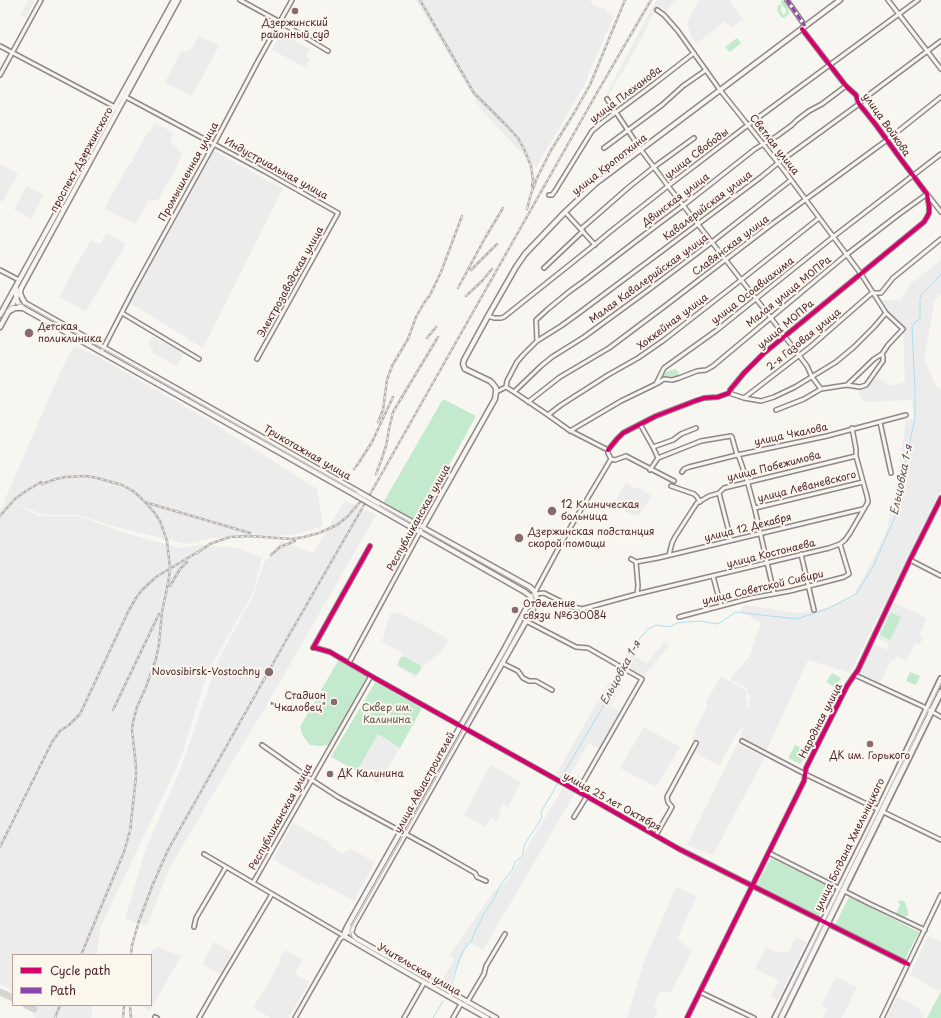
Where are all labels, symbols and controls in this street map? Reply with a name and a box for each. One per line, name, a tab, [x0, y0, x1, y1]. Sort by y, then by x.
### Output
marker: Дзержинский районный суд	[290, 6, 300, 16]
place label: Дзержинский районный суд	[261, 17, 329, 40]
street label: улица Плеханова	[588, 64, 664, 126]
street label: улица Войкова	[860, 91, 912, 159]
street label: проспект Дзержинского	[48, 105, 116, 215]
street label: Светлая улица	[747, 112, 801, 178]
street label: Промышленная улица	[157, 120, 221, 224]
street label: улица Свободы	[663, 126, 731, 182]
street label: улица Кропоткина	[570, 132, 650, 198]
street label: Индустриальная улица	[222, 136, 330, 202]
street label: Кавалерийская улица	[661, 169, 755, 243]
street label: Двинская улица	[640, 171, 712, 229]
street label: Славянская улица	[690, 213, 772, 279]
street label: Электрозаводская улица	[256, 225, 326, 339]
street label: Малая Кавалерийская улица	[587, 232, 711, 326]
street label: Малая улица МОПРа	[744, 254, 834, 330]
street label: улица Осоавиахима	[709, 255, 797, 327]
street label: Хоккейная улица	[635, 292, 711, 352]
street label: улица МОПРа	[755, 298, 817, 352]
street label: 2-я Газовая улица	[764, 306, 844, 374]
place label: Детская поликлиника	[38, 321, 102, 344]
marker: Детская поликлиника	[23, 327, 35, 339]
street label: улица Чкалова	[753, 421, 829, 449]
street label: Трикотажная улица	[261, 423, 353, 483]
water label: Ельцовка 1-я	[888, 444, 916, 516]
street label: улица Побежимова	[726, 450, 822, 484]
street label: Республиканская улица	[385, 463, 453, 573]
street label: улица Леваневского	[756, 469, 858, 505]
place label: 12 Клиническая больница	[561, 499, 639, 522]
marker: 12 Клиническая больница	[546, 505, 558, 517]
street label: улица 12 Декабря	[703, 511, 793, 545]
place label: Дзержинская подстанция скорой помощи	[528, 526, 654, 550]
marker: Дзержинская подстанция скорой помощи	[513, 532, 525, 544]
street label: улица Костонаева	[725, 537, 817, 571]
street label: улица Советской Сибири	[701, 568, 825, 608]
place label: Отделение связи №630084	[523, 598, 607, 622]
marker: Отделение связи №630084	[510, 605, 520, 615]
water label: Ельцовка 1-я	[598, 639, 644, 707]
place label: Novosibirsk-Vostochny	[152, 666, 260, 678]
marker: Novosibirsk-Vostochny	[263, 666, 275, 678]
street label: Народная улица	[797, 682, 845, 760]
place label: Стадион "Чкаловец"	[270, 690, 326, 714]
marker: Стадион "Чкаловец"	[329, 697, 339, 707]
park label: Сквер им. Калинина	[362, 702, 412, 726]
street label: улица Авиастроителей	[392, 730, 458, 836]
marker: ДК им. Горького	[865, 739, 875, 749]
place label: ДК им. Горького	[830, 750, 910, 762]
street label: Республиканская улица	[247, 762, 315, 872]
place label: ДК Калинина	[338, 768, 404, 780]
marker: ДК Калинина	[325, 769, 335, 779]
street label: улица 25 лет Октября	[561, 770, 663, 834]
street label: улица Богдана Хмельницкого	[812, 776, 888, 914]
street label: Учительская улица	[375, 941, 463, 999]
legend	[12, 954, 152, 1006]
text: Cycle path	[50, 961, 111, 979]
text: Path	[50, 981, 76, 999]

